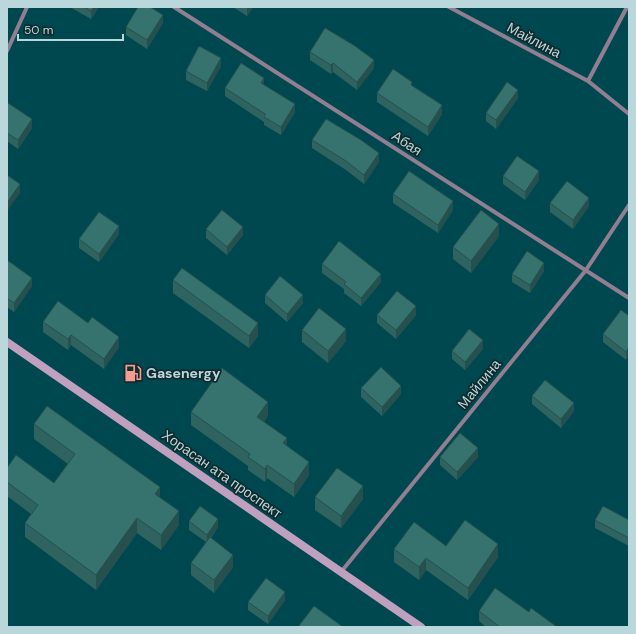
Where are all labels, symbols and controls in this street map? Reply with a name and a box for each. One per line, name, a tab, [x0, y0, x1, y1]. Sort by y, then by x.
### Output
scale bar	[18, 16, 123, 42]
street label: Майлина	[504, 18, 564, 62]
text: 50 m	[24, 22, 53, 38]
street label: Абая	[389, 127, 425, 159]
street label: Майлина	[453, 355, 505, 413]
fuel station icon: Gasenergy	[123, 363, 143, 383]
place label: Gasenergy	[146, 364, 221, 382]
street label: Хорасан ата проспект	[159, 426, 286, 522]

